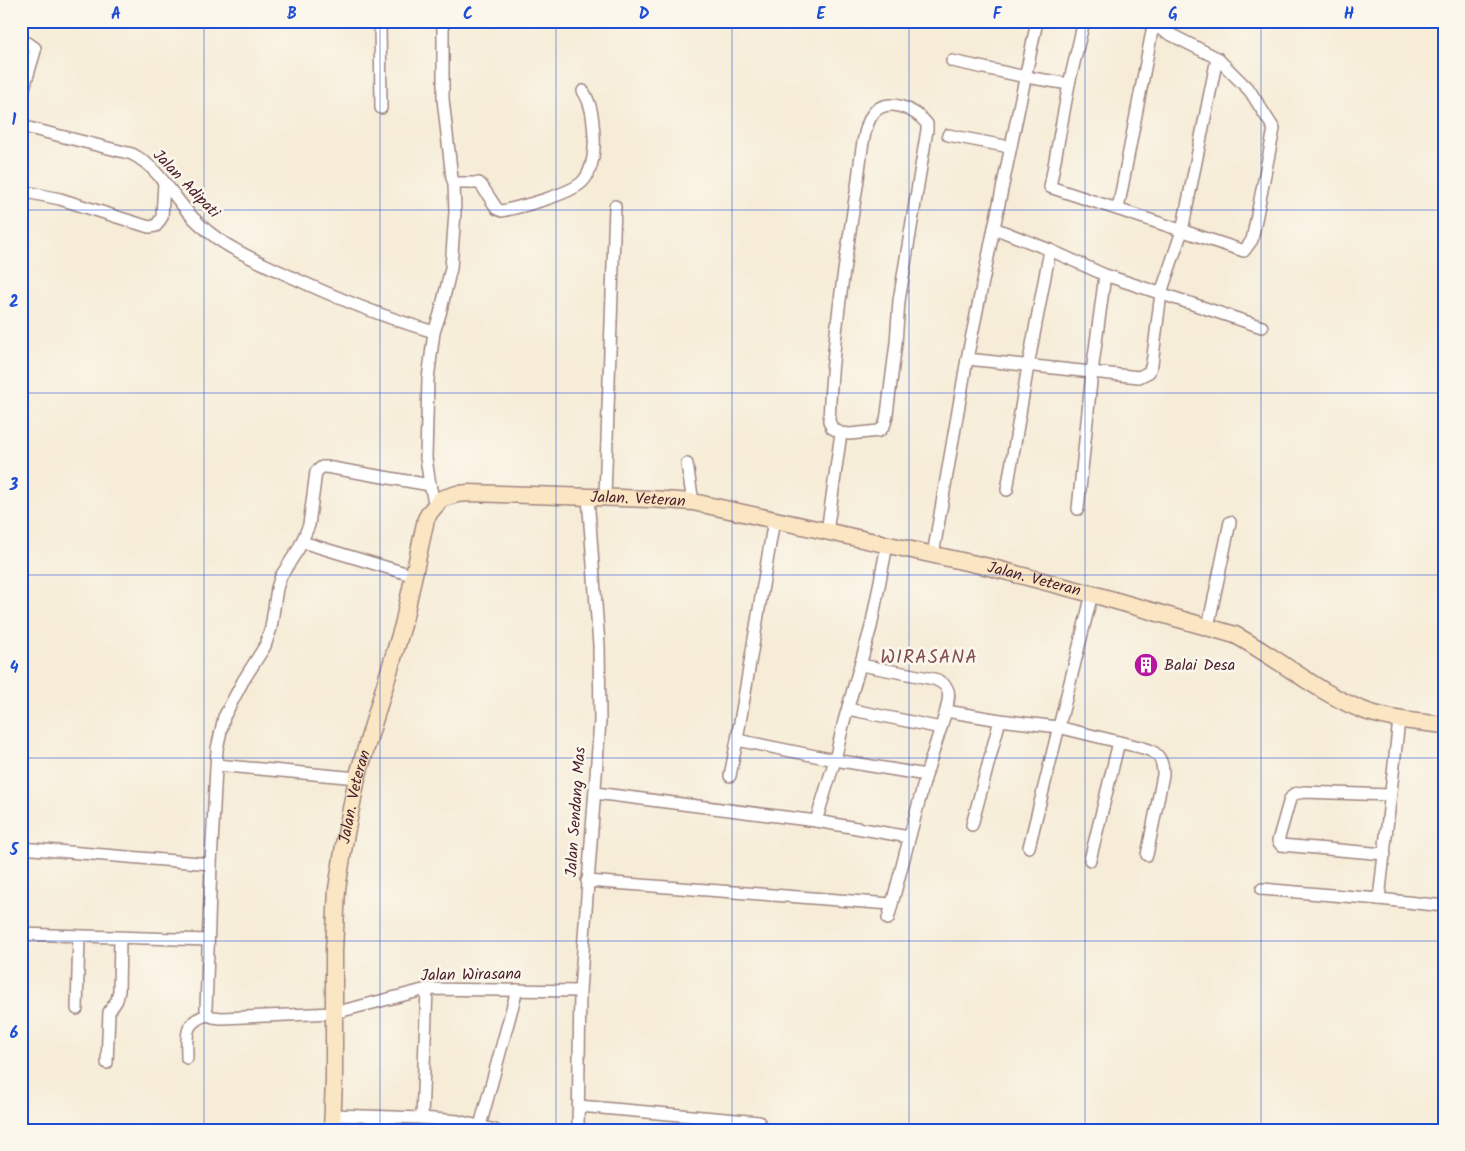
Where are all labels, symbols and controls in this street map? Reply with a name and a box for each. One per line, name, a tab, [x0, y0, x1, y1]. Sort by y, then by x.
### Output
text: A	[111, 2, 121, 27]
text: B	[287, 2, 297, 27]
text: C	[463, 2, 473, 27]
text: D	[639, 2, 650, 27]
text: E	[817, 2, 827, 27]
text: F	[993, 2, 1003, 27]
text: G	[1168, 2, 1178, 27]
text: H	[1344, 2, 1354, 27]
text: 1	[12, 108, 17, 133]
street label: Jalan Adipati	[146, 144, 226, 225]
text: 2	[9, 290, 19, 315]
text: 3	[9, 473, 19, 498]
street label: Jalan. Veteran	[590, 485, 686, 514]
street label: Jalan. Veteran	[985, 555, 1084, 603]
district label: WIRASANA	[880, 643, 978, 673]
building icon: Balai Desa	[1133, 652, 1159, 678]
place label: Balai Desa	[1164, 653, 1235, 678]
text: 4	[10, 656, 19, 681]
street label: Jalan Sendang Mas	[559, 746, 593, 878]
street label: Jalan. Veteran	[332, 747, 377, 846]
text: 5	[9, 838, 20, 863]
street label: Jalan Wirasana	[420, 962, 522, 988]
text: 6	[10, 1021, 19, 1046]

